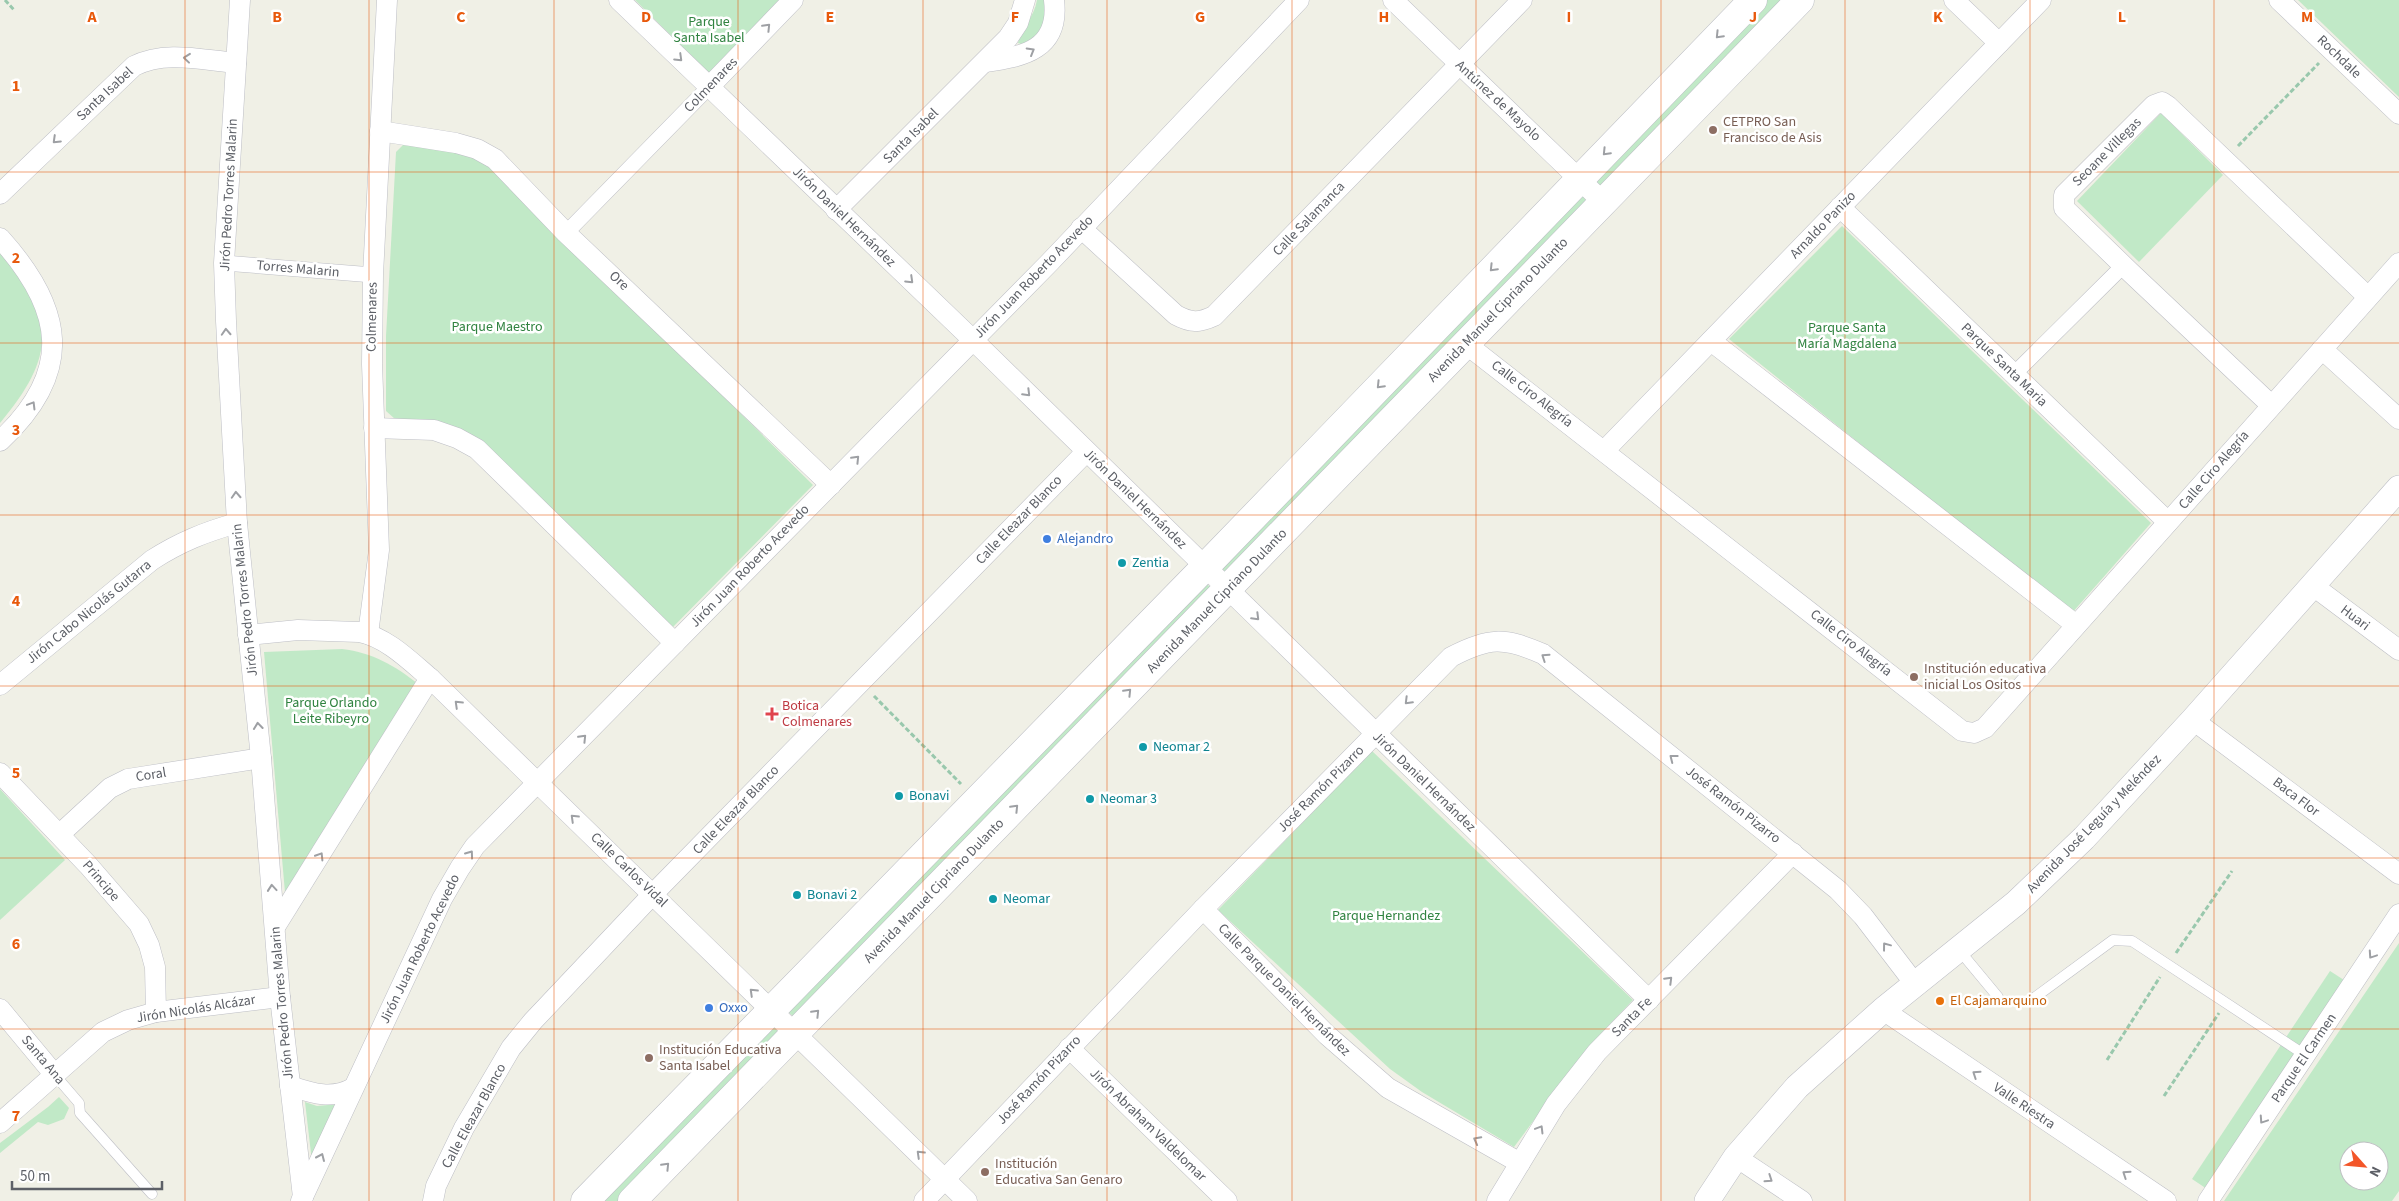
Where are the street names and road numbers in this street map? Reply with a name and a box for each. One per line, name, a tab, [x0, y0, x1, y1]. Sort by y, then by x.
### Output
street label: Rochdale	[2312, 31, 2366, 83]
street label: Colmenares	[680, 53, 743, 117]
street label: Antúnez de Mayolo	[1451, 56, 1545, 146]
street label: Santa Isabel	[72, 62, 138, 126]
street label: Santa Isabel	[879, 103, 944, 168]
street label: Seoane Villegas	[2068, 113, 2146, 191]
street label: Jirón Pedro Torres Malarin	[215, 118, 243, 272]
street label: Jirón Daniel Hernández	[788, 162, 900, 272]
street label: Calle Salamanca	[1268, 177, 1350, 261]
street label: Arnaldo Panizo	[1785, 186, 1861, 264]
street label: Jirón Juan Roberto Acevedo	[970, 211, 1098, 343]
street label: Avenida Manuel Cipriano Dulanto	[1423, 233, 1573, 387]
street label: Torres Malarin	[256, 255, 340, 283]
street label: Ore	[605, 267, 634, 295]
street label: Colmenares	[361, 282, 383, 352]
street label: Parque Santa Maria	[1956, 318, 2052, 412]
street label: Calle Ciro Alegría	[1487, 356, 1577, 432]
street label: Calle Ciro Alegría	[2174, 426, 2254, 514]
street label: Jirón Daniel Hernández	[1079, 444, 1191, 554]
street label: Calle Eleazar Blanco	[971, 471, 1067, 569]
street label: Jirón Juan Roberto Acevedo	[686, 500, 814, 632]
street label: Jirón Pedro Torres Malarin	[227, 523, 263, 677]
street label: Avenida Manuel Cipriano Dulanto	[1142, 524, 1292, 678]
street label: Jirón Cabo Nicolás Gutarra	[22, 555, 156, 669]
street label: Huari	[2336, 600, 2374, 636]
street label: Calle Ciro Alegría	[1806, 605, 1896, 681]
street label: Jirón Daniel Hernández	[1368, 727, 1480, 837]
street label: José Ramón Pizarro	[1273, 741, 1369, 837]
street label: Avenida José Leguía y Meléndez	[2022, 750, 2166, 898]
street label: Calle Eleazar Blanco	[688, 761, 784, 859]
street label: José Ramón Pizarro	[1681, 761, 1785, 849]
street label: Coral	[134, 763, 168, 787]
street label: Baca Flor	[2268, 773, 2324, 821]
street label: Avenida Manuel Cipriano Dulanto	[859, 814, 1009, 968]
street label: Calle Carlos Vidal	[586, 828, 672, 912]
street label: Principe	[78, 856, 124, 906]
street label: Jirón Juan Roberto Acevedo	[375, 871, 465, 1027]
street label: Calle Parque Daniel Hernández	[1213, 919, 1355, 1061]
street label: Jirón Pedro Torres Malarin	[265, 926, 299, 1080]
street label: Jirón Nicolás Alcázar	[135, 990, 257, 1028]
street label: Santa Fe	[1607, 992, 1657, 1042]
street label: Parque El Carmen	[2267, 1009, 2341, 1107]
street label: Santa Ana	[16, 1031, 70, 1089]
street label: José Ramón Pizarro	[992, 1031, 1086, 1129]
street label: Calle Eleazar Blanco	[437, 1060, 511, 1172]
street label: Jirón Abraham Valdelomar	[1085, 1064, 1211, 1186]
street label: Valle Riestra	[1989, 1078, 2059, 1134]

